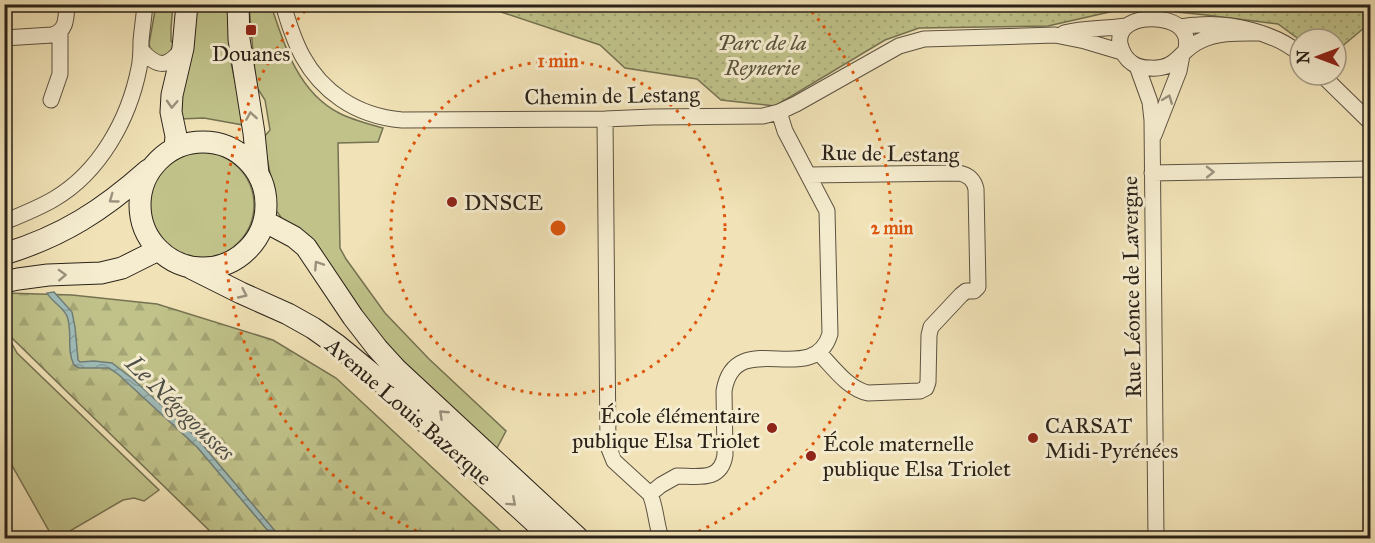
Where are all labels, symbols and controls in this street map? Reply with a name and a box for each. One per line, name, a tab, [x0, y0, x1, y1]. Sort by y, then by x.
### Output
marker: Douanes	[244, 23, 258, 37]
north arrow	[1288, 27, 1348, 87]
park label: Parc de la Reynerie	[717, 29, 807, 81]
place label: Douanes	[212, 40, 290, 67]
text: 1 min	[538, 50, 579, 72]
text: N	[1294, 50, 1313, 64]
street label: Chemin de Lestang	[524, 80, 701, 111]
one-way arrow	[1160, 94, 1173, 105]
one-way arrow	[165, 99, 178, 108]
one-way arrow	[245, 111, 258, 121]
street label: Rue de Lestang	[821, 139, 960, 168]
one-way arrow	[1206, 165, 1215, 178]
street label: Rue Léonce de Lavergne	[1116, 176, 1147, 398]
place label: DNSCE	[464, 189, 543, 216]
one-way arrow	[109, 192, 120, 203]
marker: DNSCE	[445, 195, 459, 209]
text: 2 min	[871, 217, 914, 239]
centre of rings	[548, 218, 568, 238]
one-way arrow	[313, 261, 325, 271]
one-way arrow	[58, 268, 67, 281]
one-way arrow	[237, 287, 248, 299]
street label: Avenue Louis Bazerque	[319, 331, 497, 491]
water label: Le Négogousses	[119, 348, 241, 468]
place label: École élémentaire publique Elsa Triolet	[571, 402, 760, 454]
one-way arrow	[439, 410, 450, 421]
place label: CARSAT Midi-Pyrénées	[1045, 412, 1178, 464]
marker: École élémentaire publique Elsa Triolet	[765, 421, 779, 435]
place label: École maternelle publique Elsa Triolet	[822, 430, 1011, 482]
marker: CARSAT Midi-Pyrénées	[1026, 431, 1040, 445]
marker: École maternelle publique Elsa Triolet	[804, 449, 818, 463]
one-way arrow	[505, 494, 516, 505]

